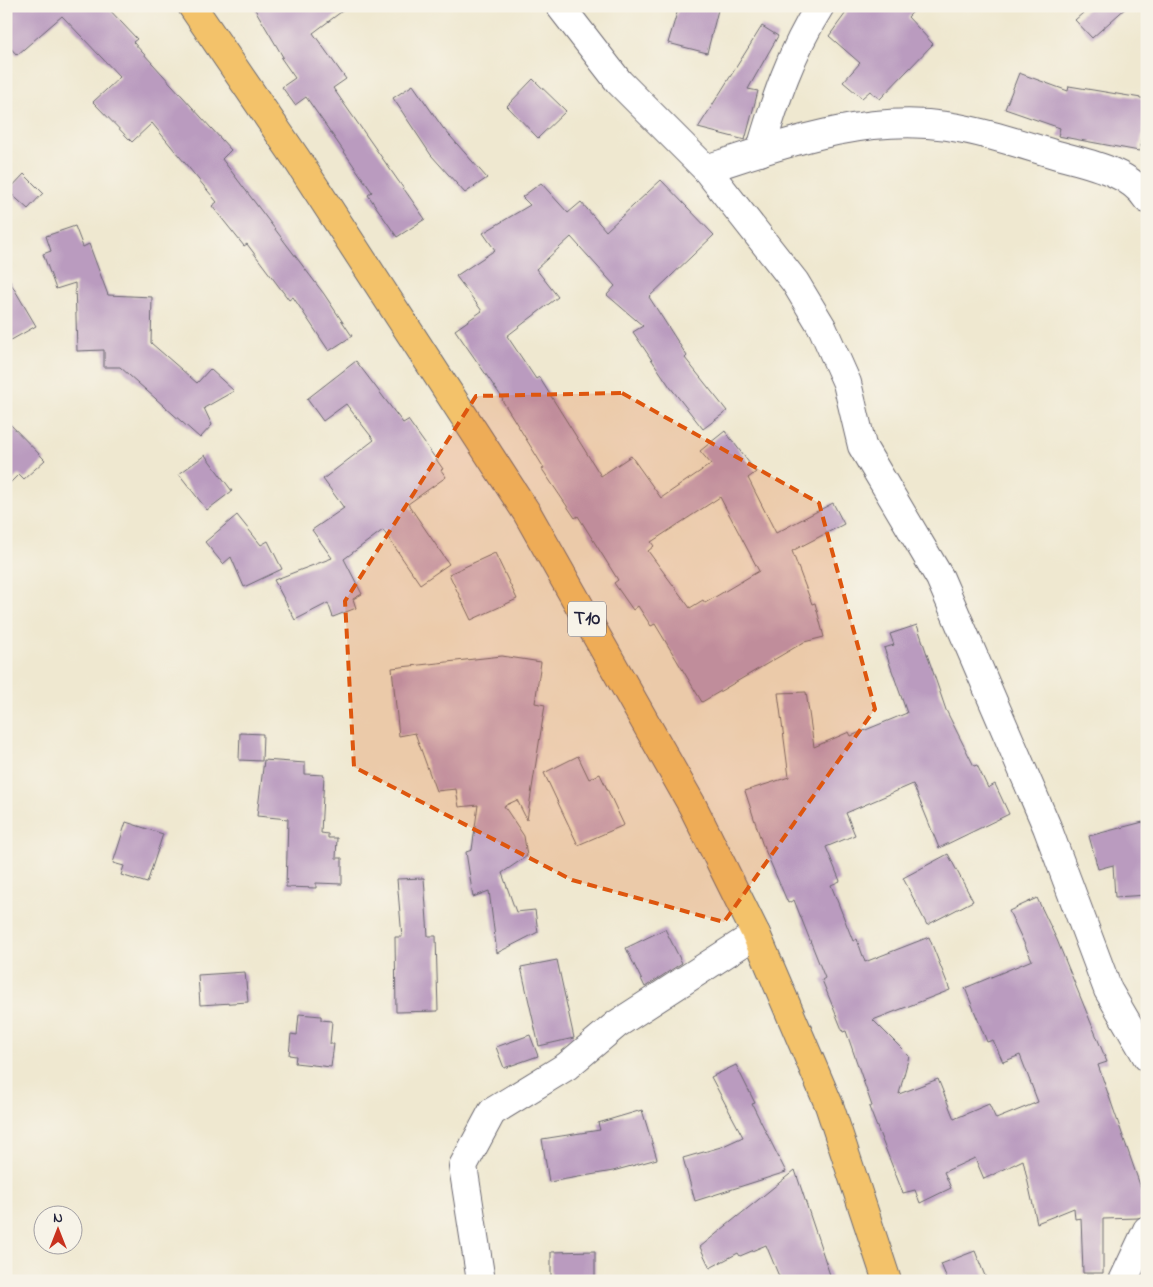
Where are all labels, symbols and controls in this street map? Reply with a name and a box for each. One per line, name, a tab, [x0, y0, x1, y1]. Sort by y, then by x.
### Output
road number: T10	[568, 602, 606, 636]
north arrow	[32, 1204, 82, 1254]
text: N	[53, 1208, 63, 1229]

